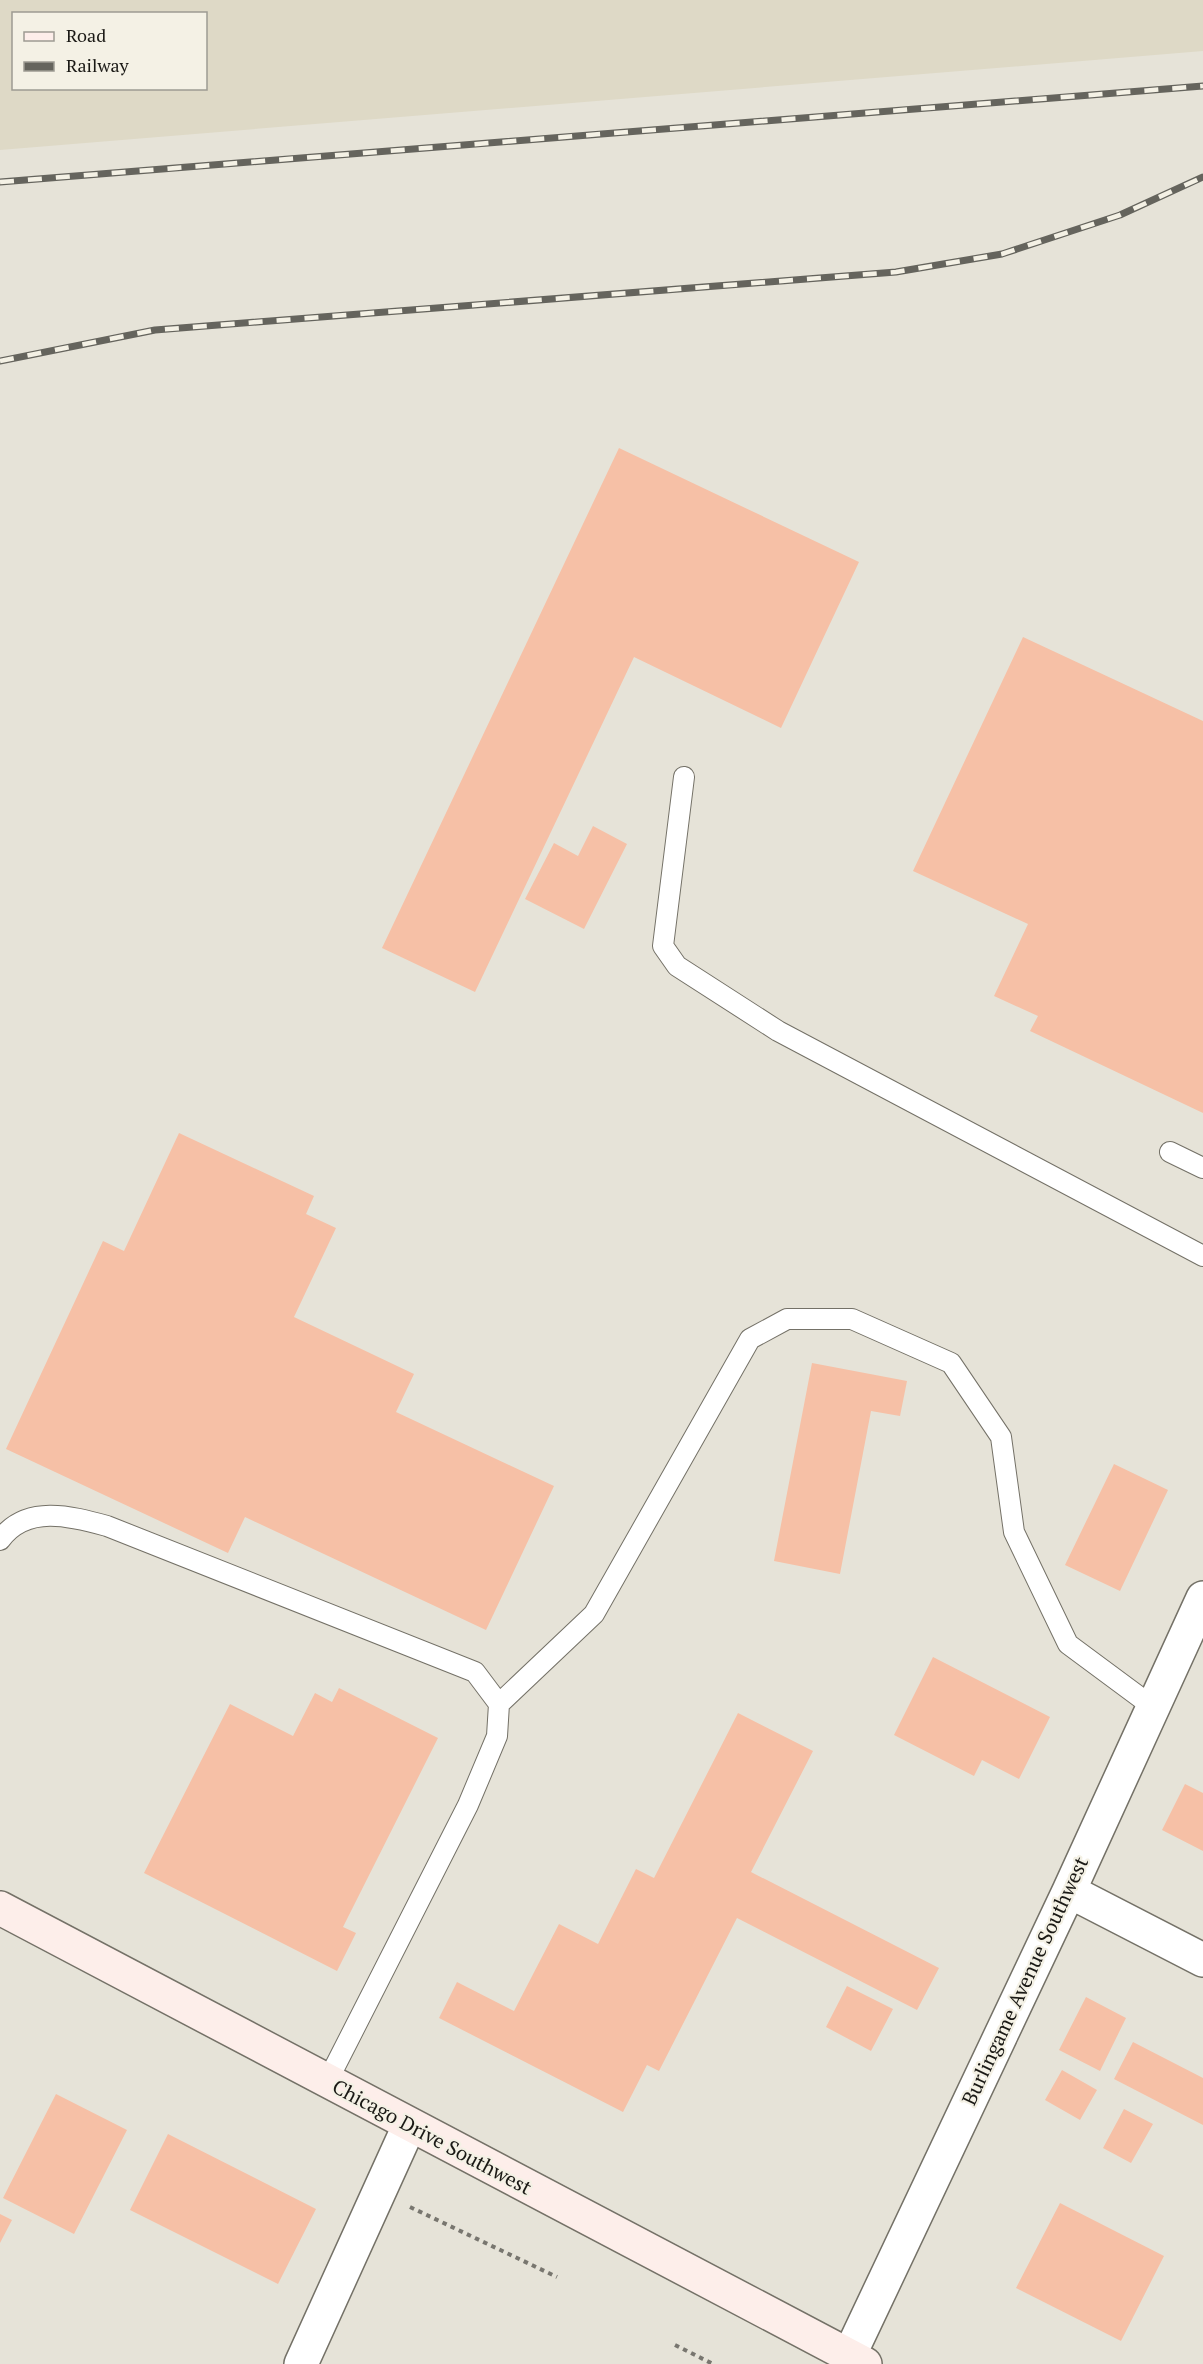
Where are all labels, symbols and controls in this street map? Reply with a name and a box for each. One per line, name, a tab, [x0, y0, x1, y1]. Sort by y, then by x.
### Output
legend	[12, 12, 207, 90]
text: Road	[66, 23, 106, 47]
text: Railway	[66, 53, 130, 77]
street label: Burlingame Avenue Southwest	[955, 1852, 1094, 2109]
street label: Chicago Drive Southwest	[328, 2073, 537, 2201]

